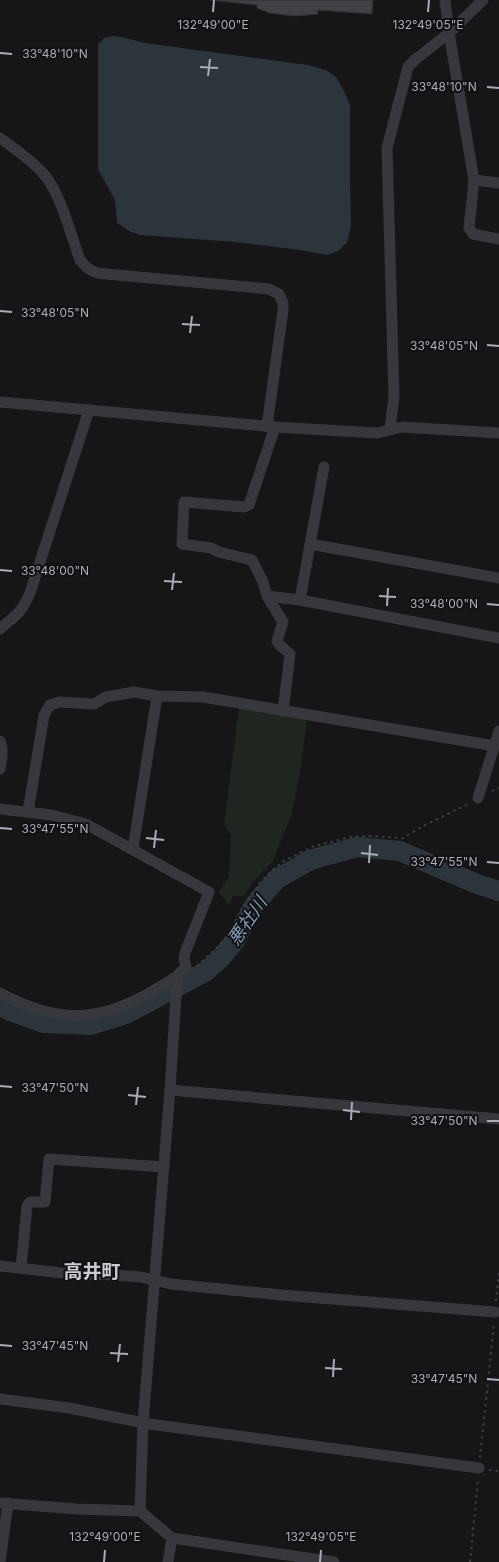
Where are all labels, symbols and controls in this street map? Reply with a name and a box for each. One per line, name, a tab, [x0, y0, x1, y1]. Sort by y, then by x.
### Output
text: 132°49'00"E	[177, 17, 249, 32]
text: 132°49'05"E	[393, 17, 464, 32]
text: 33°48'10"N	[22, 46, 88, 61]
text: 33°48'10"N	[411, 79, 477, 94]
text: 33°48'05"N	[21, 305, 89, 320]
text: 33°48'05"N	[410, 338, 478, 353]
text: 33°48'00"N	[21, 563, 89, 578]
text: 33°48'00"N	[410, 596, 478, 611]
text: 33°47'55"N	[22, 821, 88, 836]
text: 33°47'55"N	[411, 854, 477, 869]
water label: 悪社川	[223, 891, 272, 949]
text: 33°47'50"N	[21, 1080, 89, 1095]
text: 33°47'50"N	[410, 1113, 478, 1128]
district label: 高井町	[63, 1260, 121, 1283]
text: 33°47'45"N	[22, 1338, 88, 1353]
text: 33°47'45"N	[411, 1371, 477, 1386]
text: 132°49'00"E	[69, 1529, 141, 1544]
text: 132°49'05"E	[286, 1529, 357, 1544]

